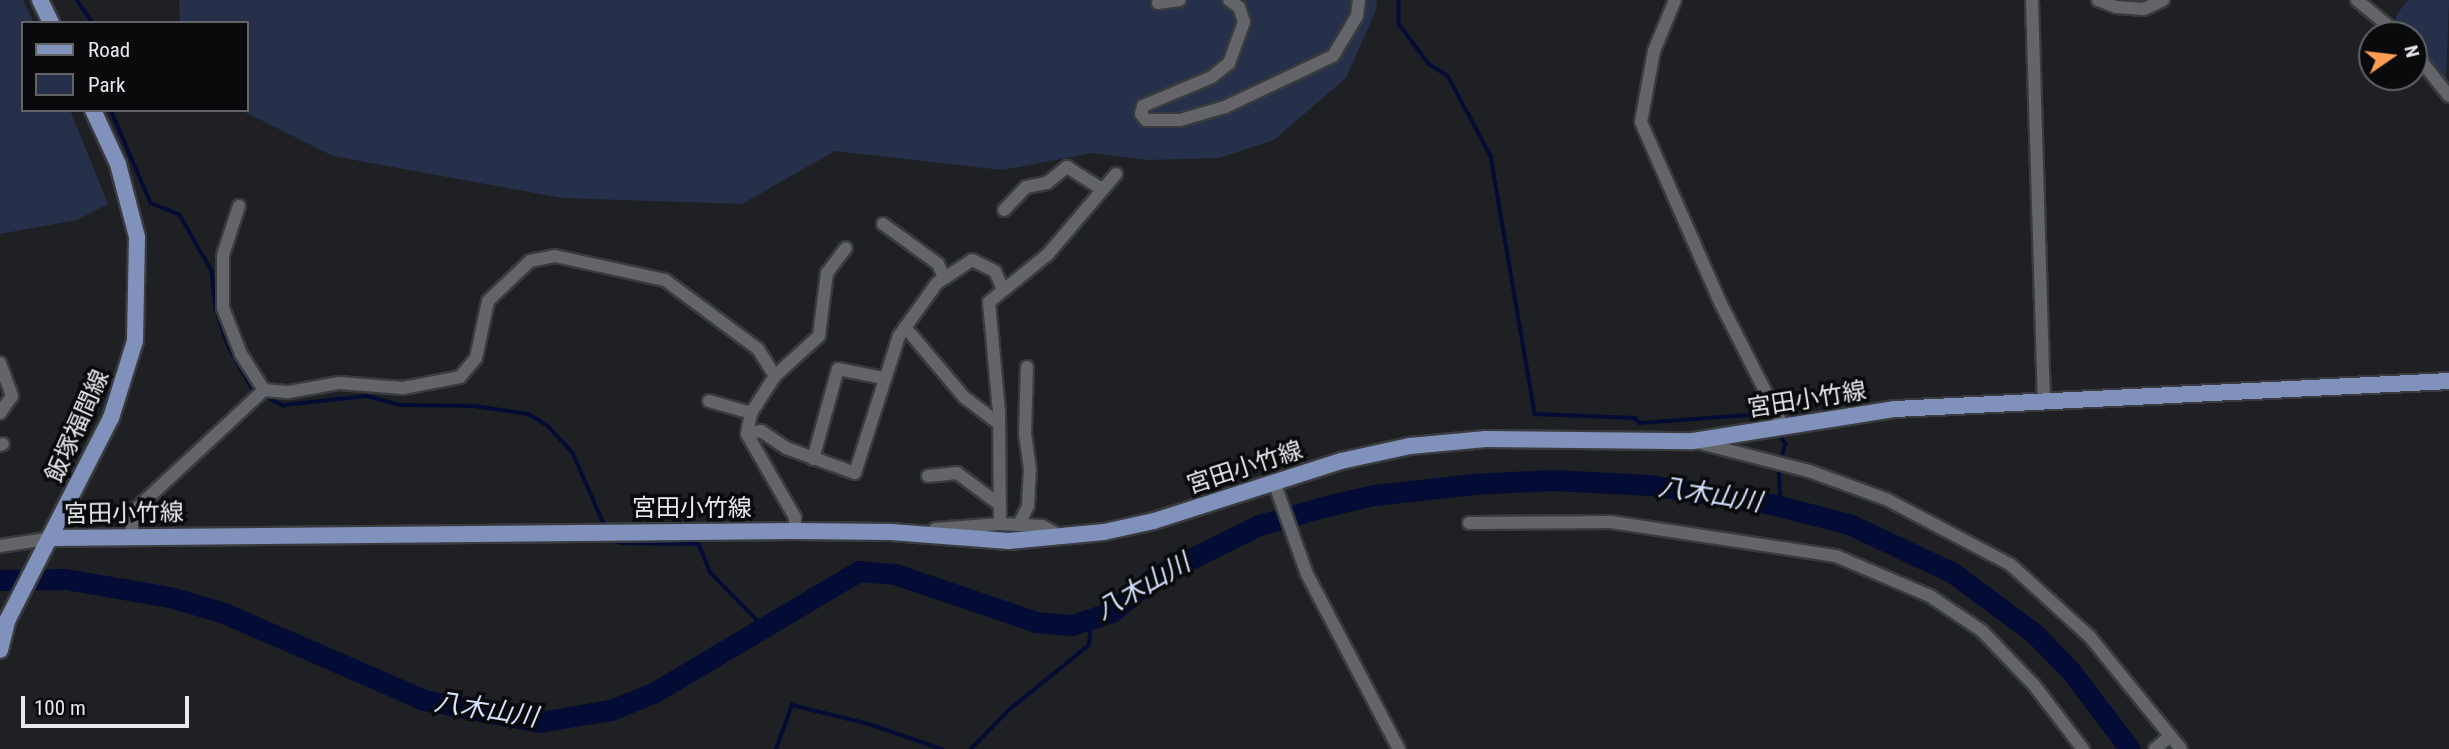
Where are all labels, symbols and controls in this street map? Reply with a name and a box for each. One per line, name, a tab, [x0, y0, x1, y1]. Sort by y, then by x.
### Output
legend	[21, 21, 248, 112]
north arrow	[2358, 21, 2428, 91]
text: Road	[88, 38, 130, 62]
text: N	[2399, 43, 2424, 60]
text: Park	[88, 73, 125, 97]
street label: 飯塚福間線	[40, 365, 116, 487]
street label: 宮田小竹線	[1745, 376, 1869, 424]
street label: 宮田小竹線	[1183, 436, 1307, 500]
water label: 八木山川	[1656, 471, 1764, 519]
street label: 宮田小竹線	[632, 495, 752, 523]
street label: 宮田小竹線	[64, 499, 184, 529]
water label: 八木山川	[1090, 547, 1196, 627]
scale bar	[24, 682, 192, 726]
water label: 八木山川	[432, 686, 540, 734]
text: 100 m	[34, 696, 86, 720]

